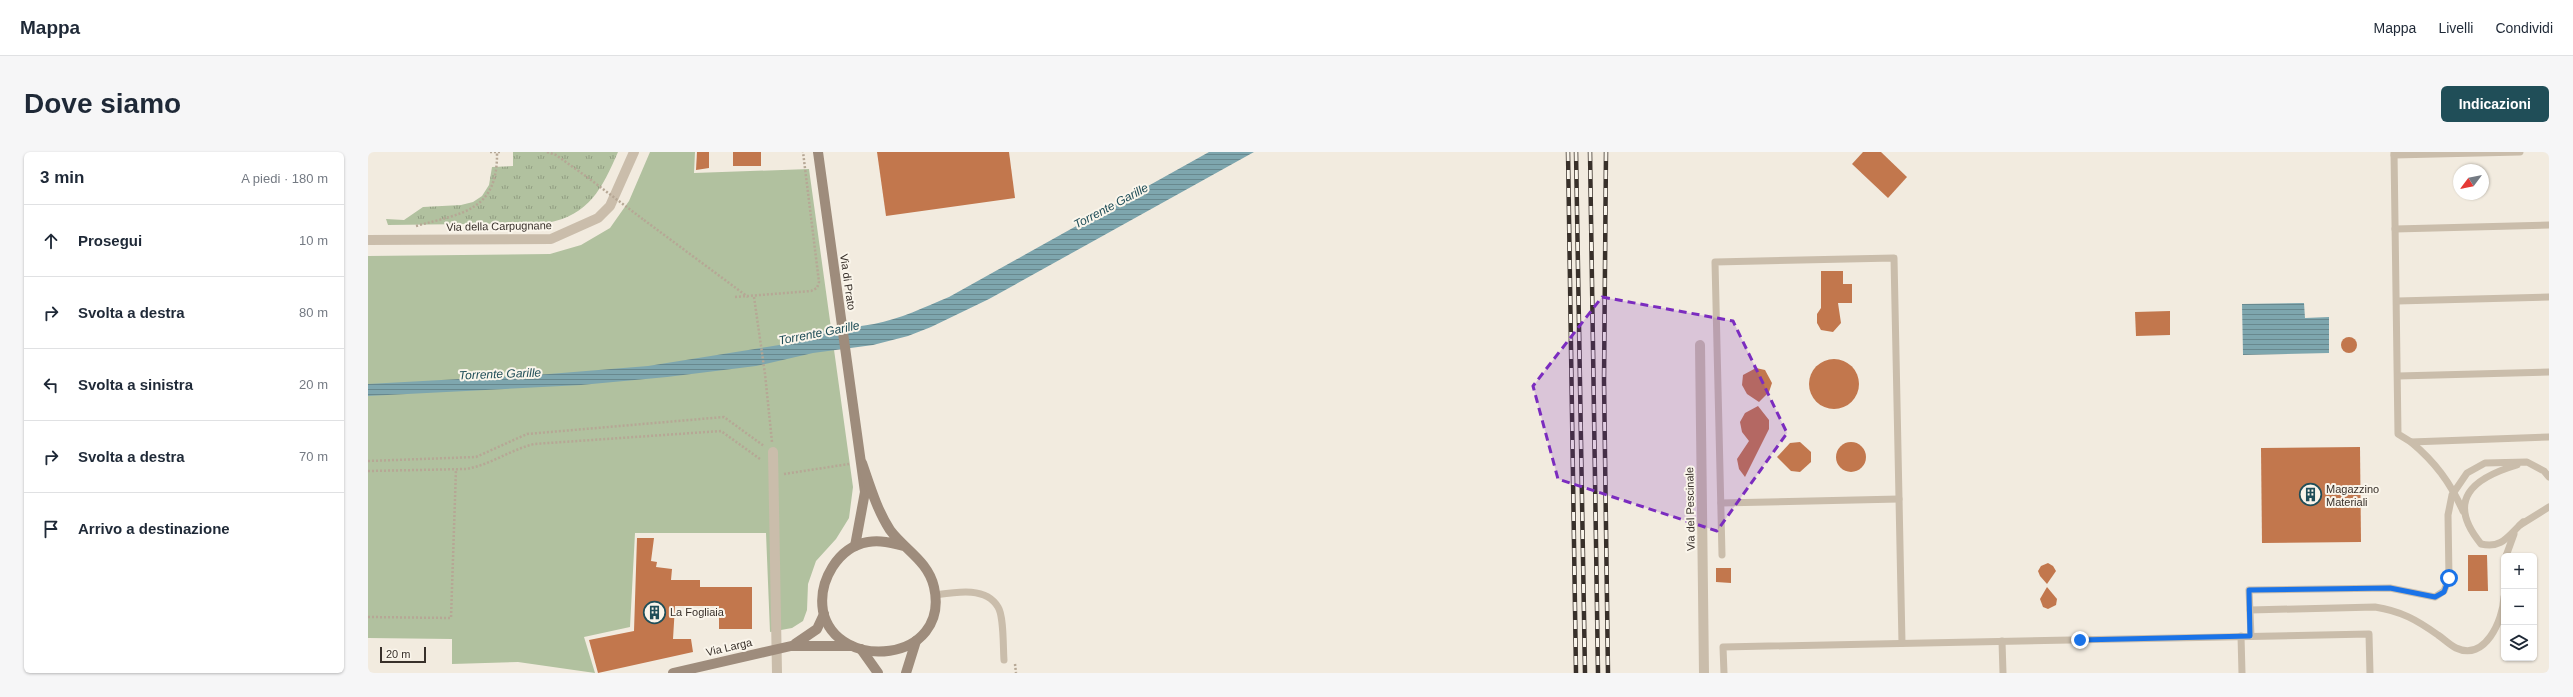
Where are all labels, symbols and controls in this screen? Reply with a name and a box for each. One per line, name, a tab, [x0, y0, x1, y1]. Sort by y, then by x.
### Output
text: Mappa	[20, 17, 80, 38]
text: Mappa	[2374, 20, 2416, 36]
text: Livelli	[2438, 20, 2473, 36]
text: Condividi	[2495, 20, 2553, 36]
button: Indicazioni	[2441, 86, 2549, 122]
text: Dove siamo	[24, 88, 181, 119]
north arrow	[2453, 164, 2489, 200]
text: 3 min	[40, 168, 84, 187]
text: A piedi · 180 m	[241, 171, 328, 186]
water label: Torrente Garille	[1071, 180, 1151, 231]
street label: Via della Carpugnane	[446, 219, 552, 233]
icon: ahead	[40, 230, 62, 252]
text: Prosegui	[78, 232, 142, 249]
text: 10 m	[299, 233, 328, 248]
street label: Via di Prato	[838, 253, 858, 311]
icon: right	[40, 302, 62, 324]
text: Svolta a destra	[78, 304, 185, 321]
text: 80 m	[299, 305, 328, 320]
water label: Torrente Garille	[777, 318, 861, 348]
water label: Torrente Garille	[459, 366, 542, 382]
icon: left	[40, 374, 62, 396]
text: Svolta a sinistra	[78, 376, 193, 393]
text: 20 m	[299, 377, 328, 392]
icon: right	[40, 446, 62, 468]
text: Svolta a destra	[78, 448, 185, 465]
text: 70 m	[299, 449, 328, 464]
street label: Via del Pescinale	[1683, 467, 1697, 551]
building icon: Magazzino Materiali	[2298, 482, 2324, 508]
place label: Magazzino Materiali	[2326, 483, 2379, 508]
icon: arrive	[40, 518, 62, 540]
text: Arrivo a destinazione	[78, 520, 230, 537]
map controls	[2501, 553, 2537, 661]
button: +	[2501, 553, 2537, 589]
route start	[2440, 569, 2458, 587]
button: −	[2501, 589, 2537, 625]
building icon: La Fogliaia	[642, 599, 668, 625]
place label: La Fogliaia	[670, 606, 725, 618]
button: layers	[2501, 625, 2537, 661]
route end	[2071, 631, 2089, 649]
street label: Via Larga	[705, 636, 754, 658]
scale bar	[380, 645, 426, 664]
text: 20 m	[386, 648, 410, 660]

